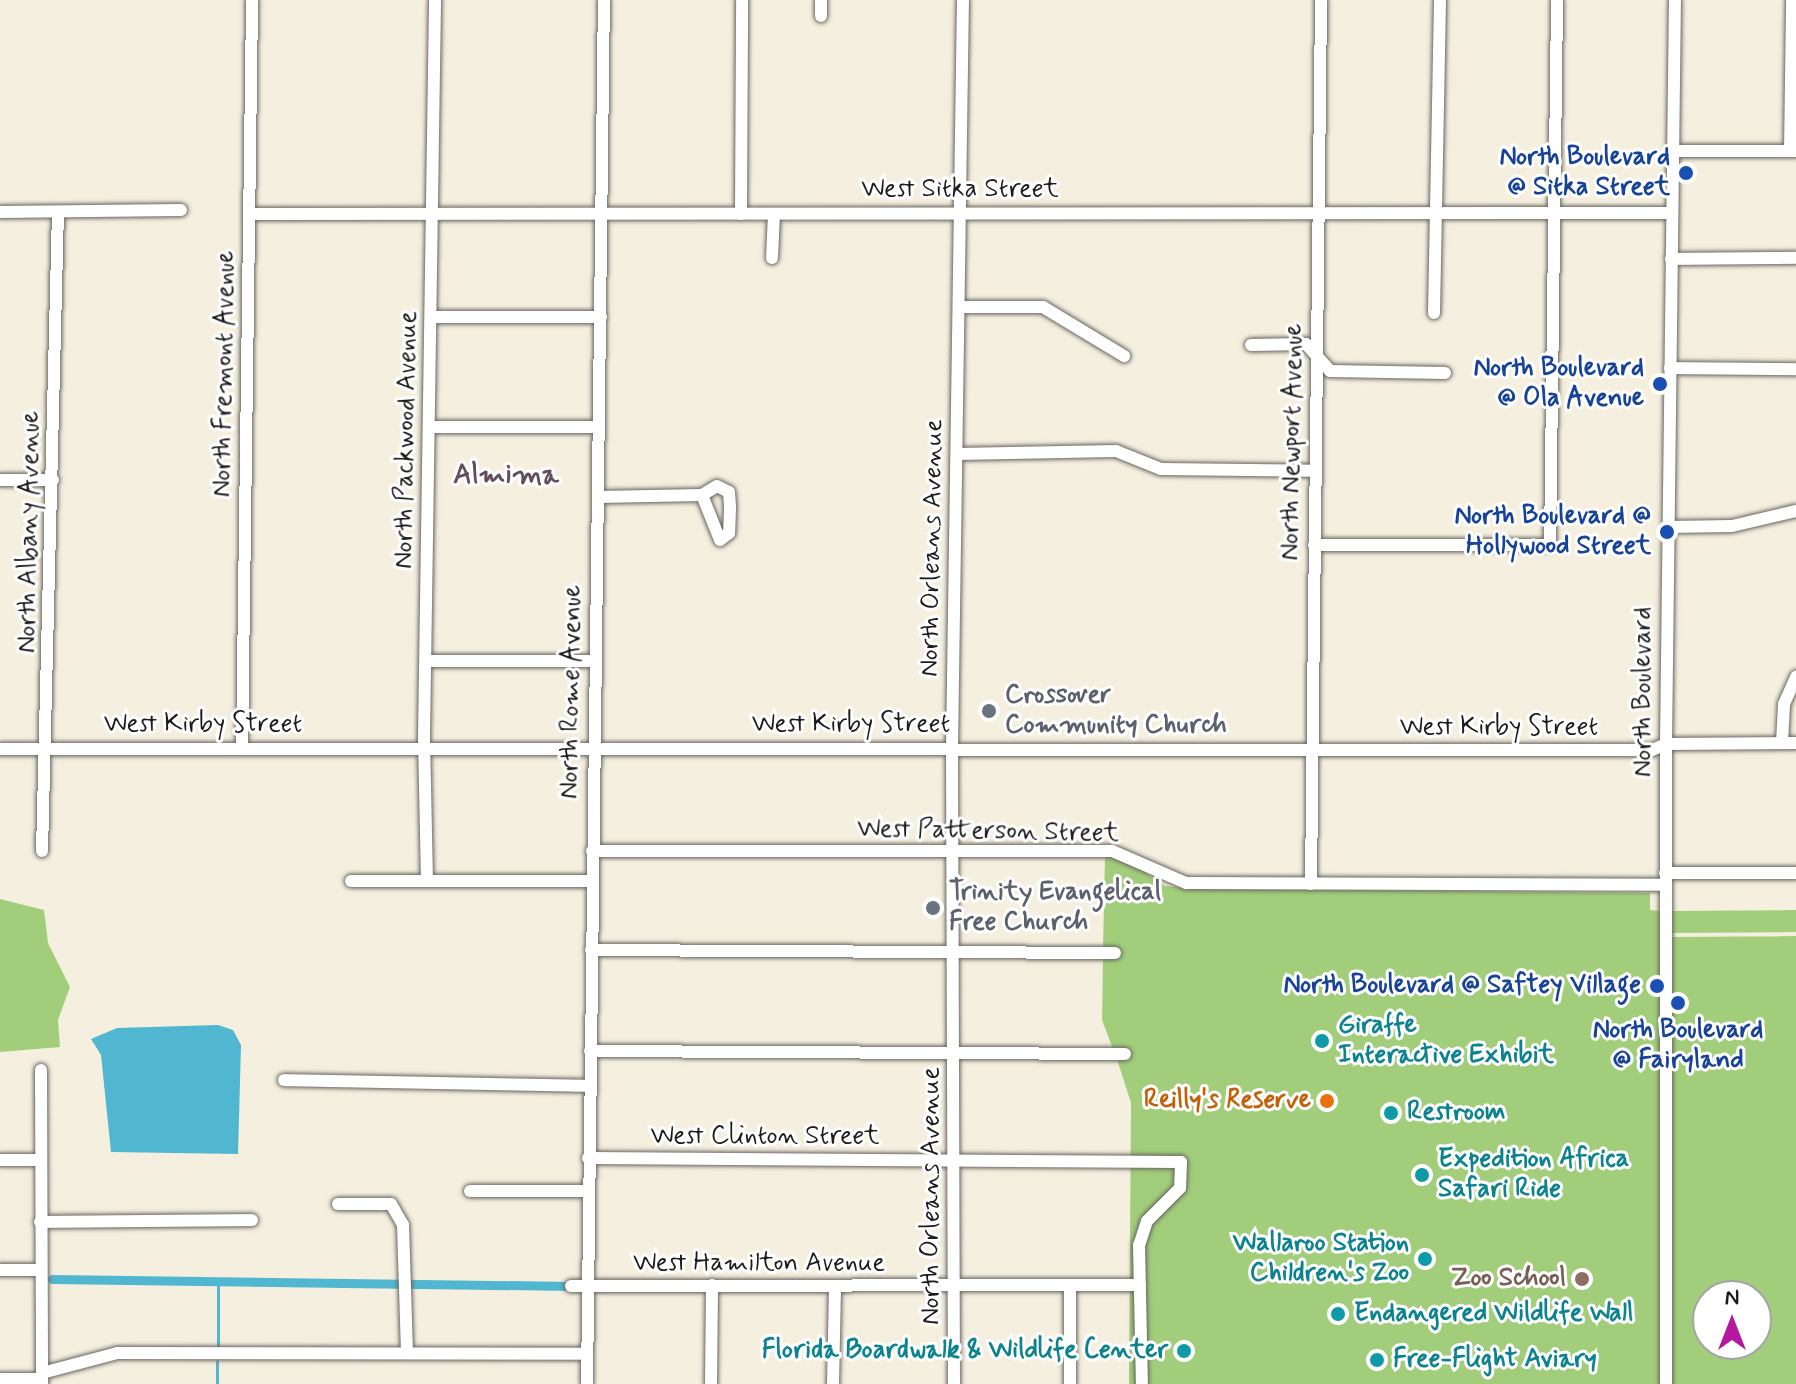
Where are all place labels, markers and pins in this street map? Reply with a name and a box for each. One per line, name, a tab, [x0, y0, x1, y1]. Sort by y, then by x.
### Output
place label: North Boulevard @ Sitka Street	[1499, 142, 1670, 204]
marker: North Boulevard @ Sitka Street	[1677, 164, 1695, 182]
place label: North Boulevard @ Ola Avenue	[1473, 353, 1644, 414]
marker: North Boulevard @ Ola Avenue	[1651, 375, 1669, 393]
place label: North Boulevard @ Hollywood Street	[1454, 501, 1651, 562]
marker: North Boulevard @ Hollywood Street	[1658, 523, 1676, 541]
place label: Crossover Community Church	[1005, 680, 1227, 742]
marker: Crossover Community Church	[980, 702, 998, 720]
place label: Trinity Evangelical Free Church	[949, 877, 1164, 938]
marker: Trinity Evangelical Free Church	[924, 899, 942, 917]
place label: North Boulevard @ Saftey Village	[1284, 970, 1641, 1002]
marker: North Boulevard @ Saftey Village	[1648, 977, 1666, 995]
marker: North Boulevard @ Fairyland	[1669, 994, 1687, 1012]
place label: Giraffe Interactive Exhibit	[1338, 1010, 1554, 1072]
place label: North Boulevard @ Fairyland	[1593, 1015, 1763, 1076]
marker: Giraffe Interactive Exhibit	[1313, 1032, 1331, 1050]
place label: Reilly's Reserve	[1142, 1085, 1311, 1117]
marker: Reilly's Reserve	[1318, 1092, 1336, 1110]
place label: Restroom	[1407, 1097, 1505, 1129]
marker: Restroom	[1382, 1104, 1400, 1122]
place label: Expedition Africa Safari Ride	[1438, 1144, 1630, 1206]
marker: Expedition Africa Safari Ride	[1413, 1166, 1431, 1184]
place label: Wallaroo Station Children's Zoo	[1232, 1228, 1409, 1290]
marker: Wallaroo Station Children's Zoo	[1416, 1250, 1434, 1268]
place label: Zoo School	[1451, 1263, 1566, 1295]
marker: Zoo School	[1573, 1270, 1591, 1288]
place label: Endangered Wildlife Wall	[1354, 1298, 1638, 1330]
marker: Endangered Wildlife Wall	[1329, 1305, 1347, 1323]
place label: Florida Boardwalk & Wildlife Center	[763, 1335, 1168, 1367]
marker: Florida Boardwalk & Wildlife Center	[1175, 1342, 1193, 1360]
place label: Free-Flight Aviary	[1393, 1344, 1597, 1376]
marker: Free-Flight Aviary	[1368, 1351, 1386, 1369]

